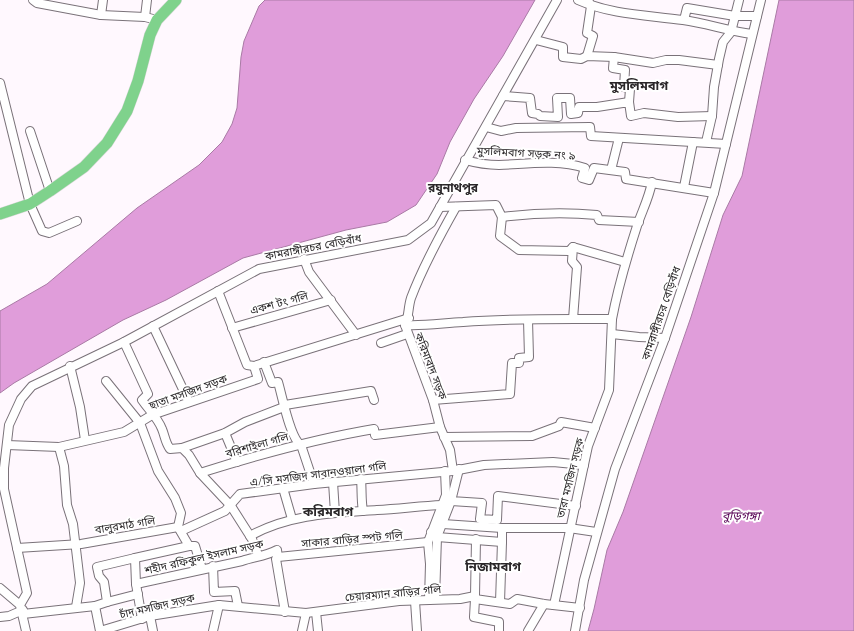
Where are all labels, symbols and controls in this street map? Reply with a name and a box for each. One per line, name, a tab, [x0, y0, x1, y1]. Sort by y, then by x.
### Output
district label: মুসলিমবাগ	[609, 77, 669, 94]
street label: মুসলিমবাগ সড়ক নং ৯	[475, 143, 576, 163]
district label: রঘুনাথপুর	[427, 180, 479, 196]
street label: কামরাঙ্গীরচর বেড়িবাঁধ	[263, 231, 363, 263]
street label: কামরাঙ্গীরচর বেড়িবাঁধ	[638, 264, 684, 363]
street label: একশ টং গলি	[248, 288, 311, 317]
street label: করিমাবাদ সড়ক	[412, 330, 450, 401]
street label: ছাতা মসজিদ সড়ক	[146, 371, 229, 413]
street label: বরিশাইলা গলি	[223, 429, 291, 461]
street label: তারা মসজিদ সড়ক	[553, 436, 587, 521]
street label: এ/সি মসজিদ সাবানওয়ালা গলি	[249, 459, 388, 489]
district label: করিমবাগ	[302, 503, 354, 520]
water label: বুড়িগঙ্গা	[722, 508, 763, 523]
street label: বালুরমাঠ গলি	[93, 513, 157, 537]
street label: সাকার বাড়ির স্পট গলি	[300, 528, 404, 550]
street label: শহীদ রফিকুল ইসলাম সড়ক	[142, 536, 265, 578]
district label: নিজামবাগ	[464, 558, 522, 575]
street label: চেয়ারম্যান বাড়ির গলি	[344, 582, 443, 604]
street label: চাঁদ মসজিদ সড়ক	[117, 591, 196, 622]

